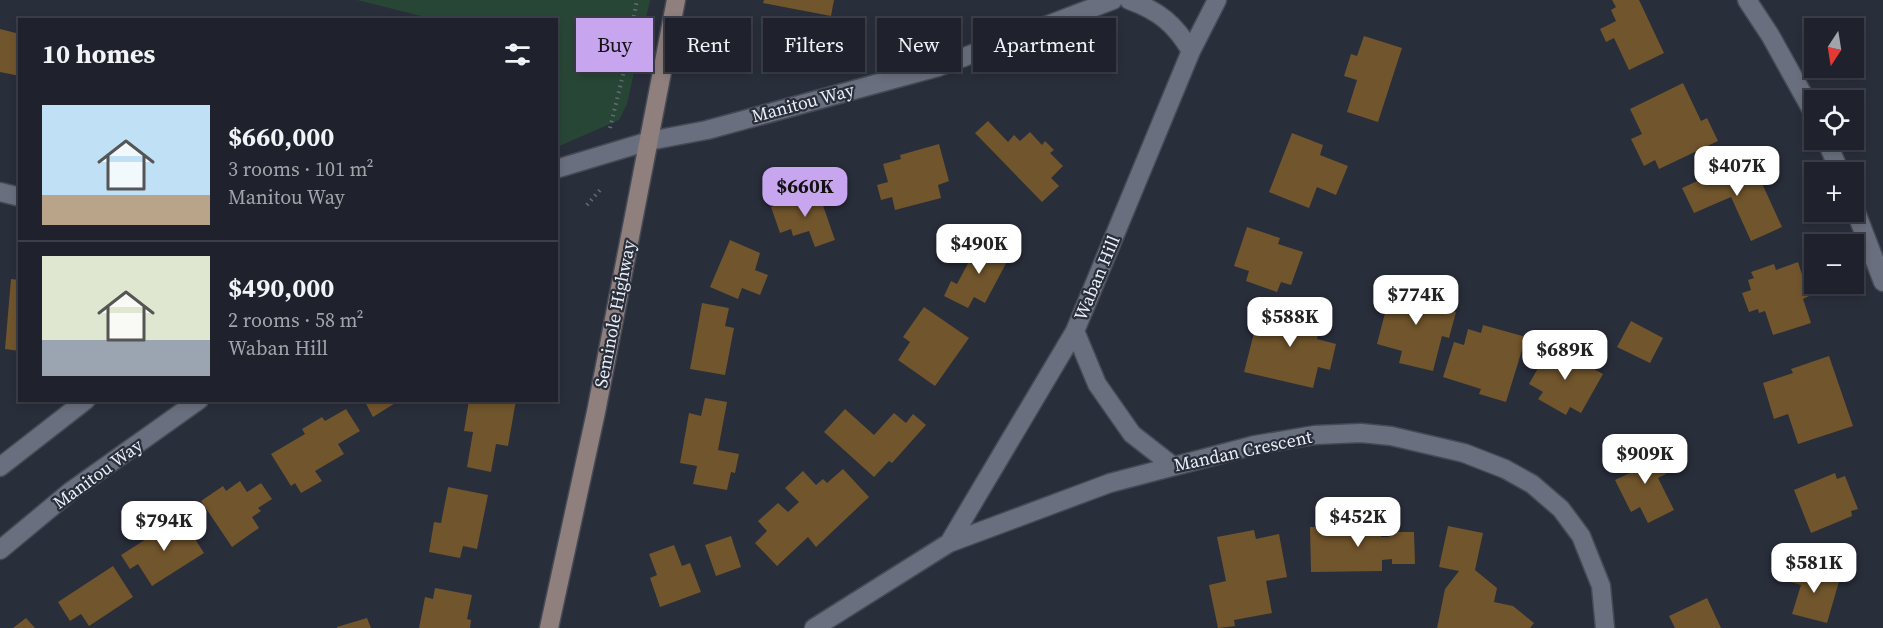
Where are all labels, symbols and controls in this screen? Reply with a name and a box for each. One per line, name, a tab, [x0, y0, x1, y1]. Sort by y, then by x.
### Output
chip: Buy	[576, 18, 653, 72]
chip: Rent	[665, 18, 751, 72]
chip: Filters	[763, 18, 865, 72]
chip: New	[877, 18, 961, 72]
chip: Apartment	[973, 18, 1116, 72]
north arrow	[1804, 18, 1864, 78]
map controls	[1804, 18, 1864, 294]
text: 10 homes	[42, 36, 155, 72]
icon: filters	[501, 38, 534, 71]
street label: Manitou Way	[749, 77, 858, 128]
button: locate	[1804, 90, 1864, 150]
text: $660,000	[228, 119, 334, 155]
icon: home	[90, 129, 162, 201]
pin: $407K	[1695, 146, 1779, 197]
text: $407K	[1708, 151, 1766, 179]
text: 3 rooms · 101 m²	[228, 155, 374, 183]
button: +	[1804, 162, 1864, 222]
pin: $660K	[763, 167, 847, 218]
text: $660K	[776, 172, 834, 200]
text: Manitou Way	[228, 183, 345, 211]
pin: $490K	[937, 224, 1021, 275]
text: $490K	[950, 229, 1008, 257]
street label: Waban Hill	[1067, 231, 1126, 324]
button: −	[1804, 234, 1864, 294]
street label: Seminole Highway	[588, 237, 641, 390]
text: $490,000	[228, 270, 334, 306]
pin: $774K	[1374, 275, 1458, 326]
icon: home	[90, 280, 162, 352]
text: $774K	[1387, 280, 1445, 308]
pin: $588K	[1248, 297, 1332, 348]
text: $588K	[1261, 302, 1319, 330]
text: 2 rooms · 58 m²	[228, 306, 364, 334]
pin: $689K	[1523, 330, 1607, 381]
text: Waban Hill	[228, 334, 328, 362]
text: $689K	[1536, 335, 1594, 363]
street label: Mandan Crescent	[1172, 424, 1314, 477]
street label: Manitou Way	[48, 432, 148, 515]
pin: $909K	[1603, 434, 1687, 485]
text: $909K	[1616, 439, 1674, 467]
pin: $452K	[1316, 497, 1400, 548]
pin: $794K	[122, 501, 206, 552]
text: $452K	[1329, 502, 1387, 530]
text: $794K	[135, 506, 193, 534]
pin: $581K	[1772, 543, 1856, 594]
text: $581K	[1785, 548, 1843, 576]

